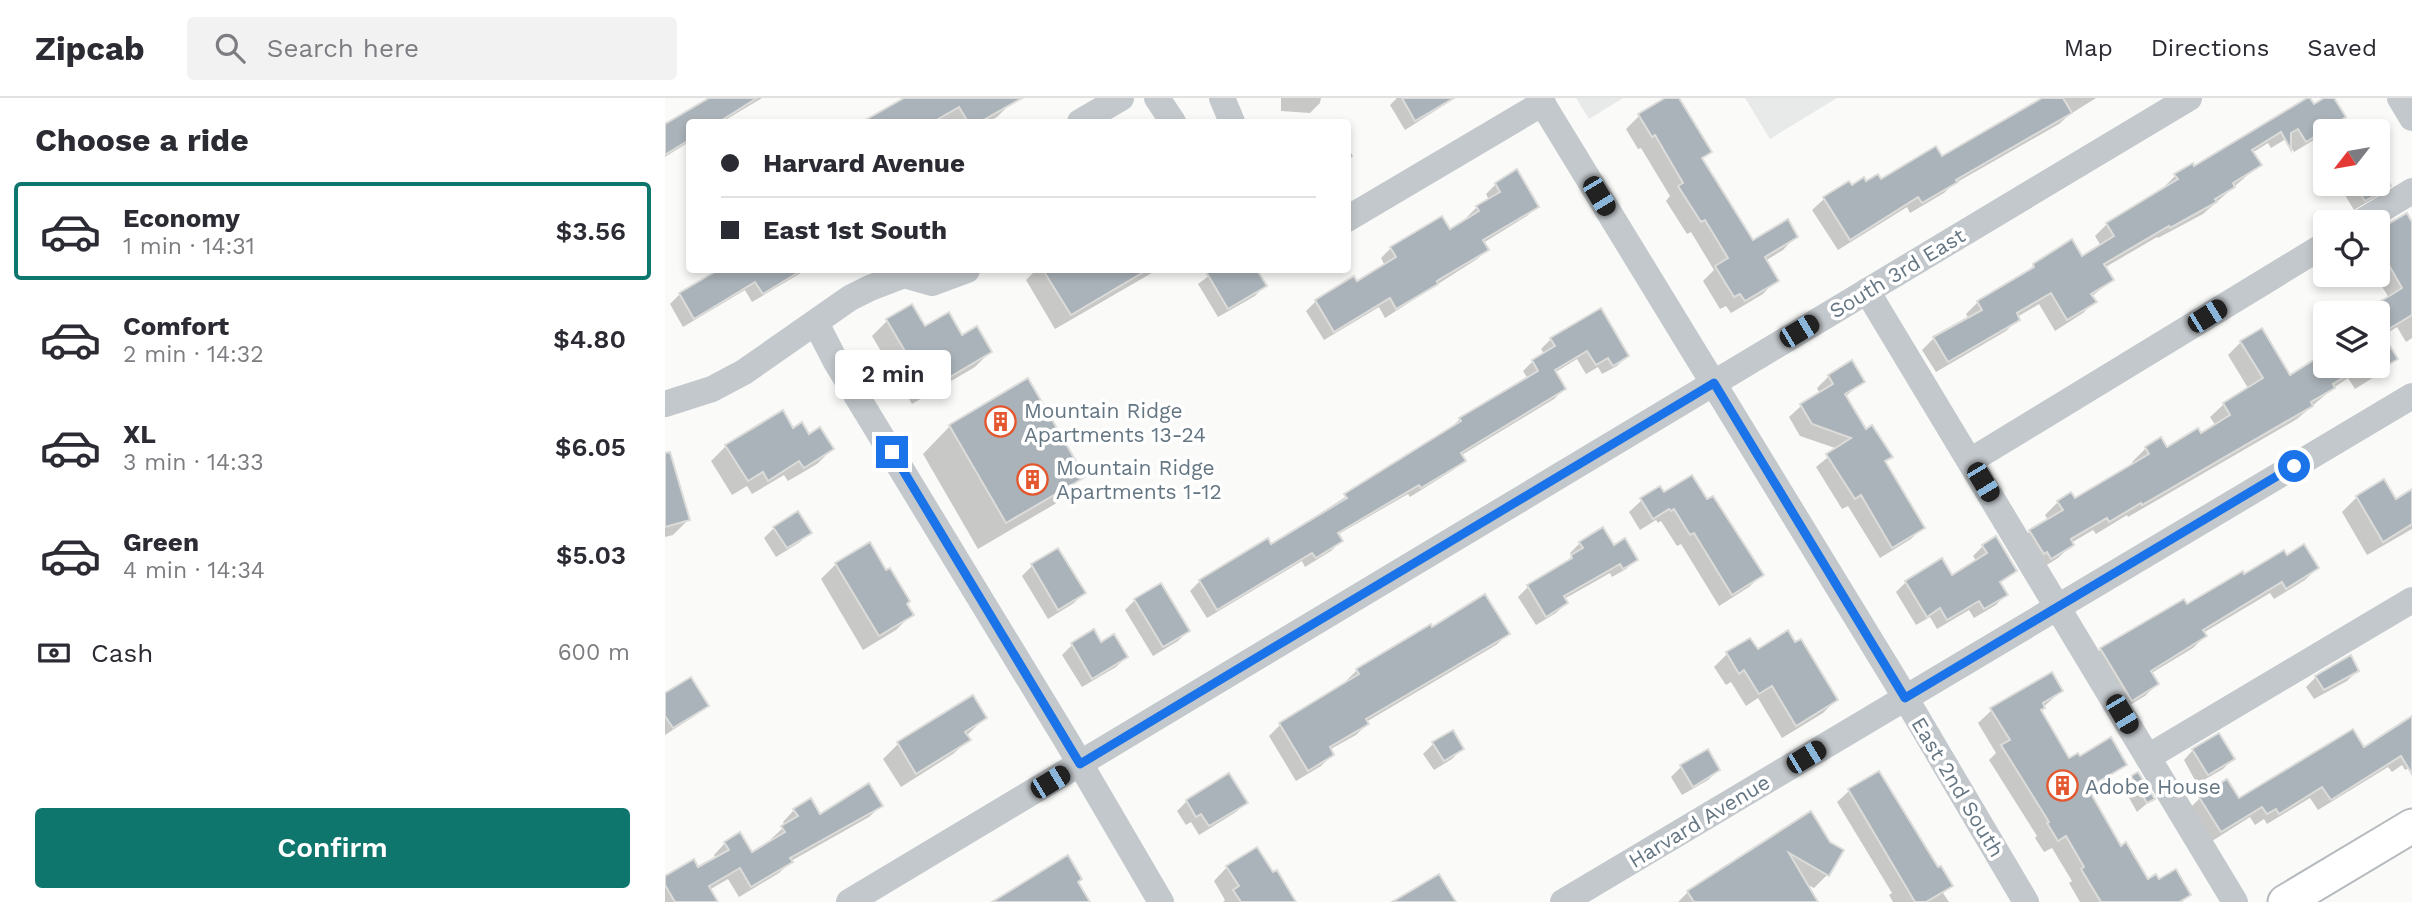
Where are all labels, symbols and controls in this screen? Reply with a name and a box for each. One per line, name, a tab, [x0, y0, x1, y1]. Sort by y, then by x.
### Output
search box	[187, 17, 677, 80]
text: Zipcab	[35, 29, 145, 68]
icon: search	[211, 29, 249, 67]
text: Search here	[267, 33, 419, 63]
text: Map	[2064, 34, 2113, 62]
text: Directions	[2151, 34, 2269, 62]
text: Saved	[2307, 34, 2377, 62]
north arrow	[2313, 119, 2391, 196]
map controls	[2313, 119, 2390, 378]
text: Choose a ride	[35, 121, 249, 159]
text: Harvard Avenue	[763, 148, 965, 178]
car	[1580, 173, 1619, 219]
icon: car	[39, 200, 102, 263]
text: Economy	[123, 203, 240, 233]
button: locate	[2313, 210, 2390, 287]
text: East 1st South	[763, 215, 947, 245]
text: $3.56	[556, 216, 626, 246]
street label: South 3rd East	[1825, 223, 1970, 323]
text: 1 min · 14:31	[123, 233, 255, 260]
car	[2184, 296, 2231, 336]
button: layers	[2313, 301, 2390, 378]
icon: car	[39, 308, 102, 371]
text: Comfort	[123, 311, 229, 341]
car	[1776, 311, 1823, 351]
text: $4.80	[553, 324, 626, 354]
text: 2 min · 14:32	[123, 341, 264, 368]
callout: 2 min	[834, 350, 950, 400]
text: 2 min	[861, 361, 925, 388]
place label: Mountain Ridge Apartments 13-24	[1024, 398, 1206, 447]
building icon: Mountain Ridge Apartments 13-24	[984, 405, 1018, 439]
icon: car	[39, 416, 102, 479]
text: XL	[123, 419, 156, 449]
text: $6.05	[555, 432, 626, 462]
route end	[876, 436, 908, 468]
text: 3 min · 14:33	[123, 449, 264, 476]
route start	[2278, 450, 2310, 482]
place label: Mountain Ridge Apartments 1-12	[1056, 455, 1222, 504]
car	[1964, 459, 2003, 505]
building icon: Mountain Ridge Apartments 1-12	[1016, 462, 1050, 496]
icon: car	[39, 524, 102, 587]
text: Green	[123, 527, 199, 557]
text: $5.03	[556, 540, 626, 570]
text: 4 min · 14:34	[123, 557, 265, 584]
icon: cash	[35, 634, 73, 672]
text: Cash	[91, 638, 153, 668]
text: 600 m	[558, 639, 630, 666]
car	[2103, 691, 2142, 737]
street label: East 2nd South	[1906, 713, 2010, 861]
car	[1783, 737, 1830, 777]
car	[1027, 762, 1074, 802]
street label: Harvard Avenue	[1624, 769, 1774, 873]
building icon: Adobe House	[2045, 769, 2079, 803]
place label: Adobe House	[2085, 774, 2221, 799]
button: Confirm	[35, 808, 630, 888]

